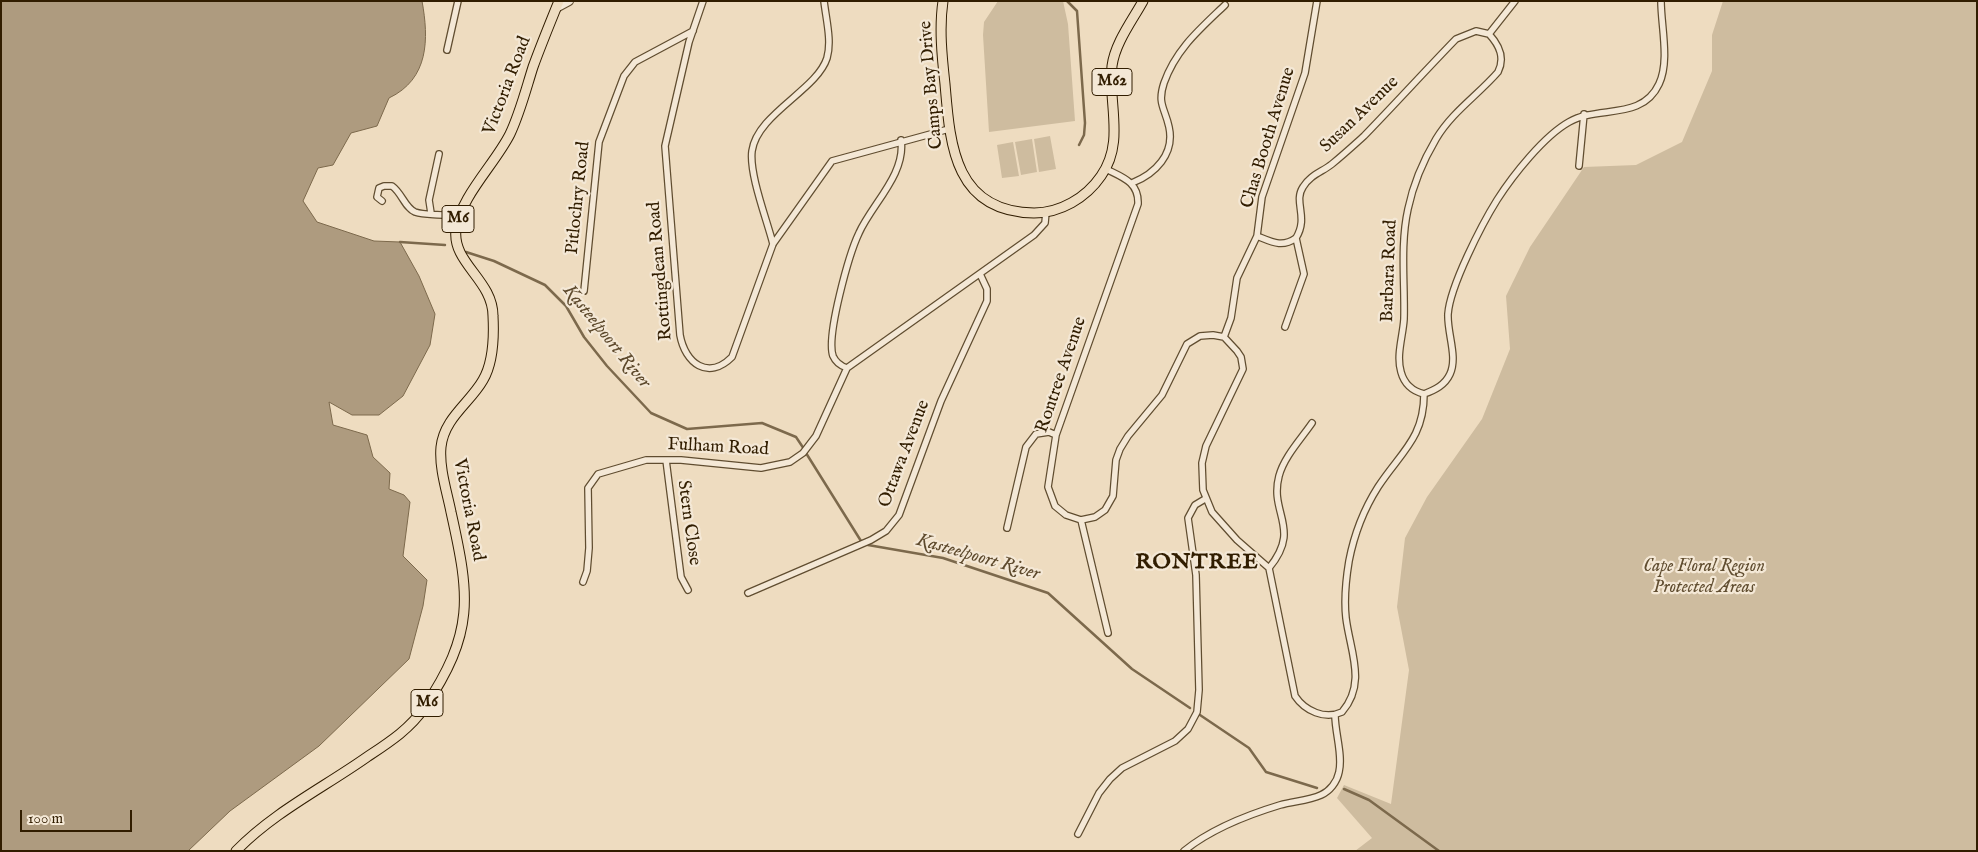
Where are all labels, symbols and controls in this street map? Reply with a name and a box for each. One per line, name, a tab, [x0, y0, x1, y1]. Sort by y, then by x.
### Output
street label: Camps Bay Drive	[916, 20, 948, 150]
street label: Victoria Road	[479, 34, 537, 138]
street label: Chas Booth Avenue	[1237, 65, 1301, 211]
road number: M62	[1092, 68, 1132, 95]
street label: Susan Avenue	[1316, 72, 1404, 158]
street label: Pitlochry Road	[562, 141, 596, 255]
street label: Rottingdean Road	[644, 201, 678, 341]
road number: M6	[442, 205, 474, 232]
street label: Barbara Road	[1377, 219, 1403, 323]
water label: Kasteelpoort River	[557, 280, 655, 394]
street label: Rontree Avenue	[1032, 314, 1092, 436]
street label: Ottawa Avenue	[875, 397, 935, 511]
street label: Fulham Road	[667, 435, 769, 461]
street label: Victoria Road	[447, 457, 489, 563]
street label: Stern Close	[671, 479, 705, 567]
water label: Kasteelpoort River	[914, 530, 1042, 586]
district label: RONTREE	[1134, 550, 1260, 576]
park label: Cape Floral Region Protected Areas	[1643, 556, 1765, 598]
road number: M6	[411, 690, 443, 716]
scale bar	[22, 800, 135, 832]
text: 100 m	[28, 809, 63, 828]

